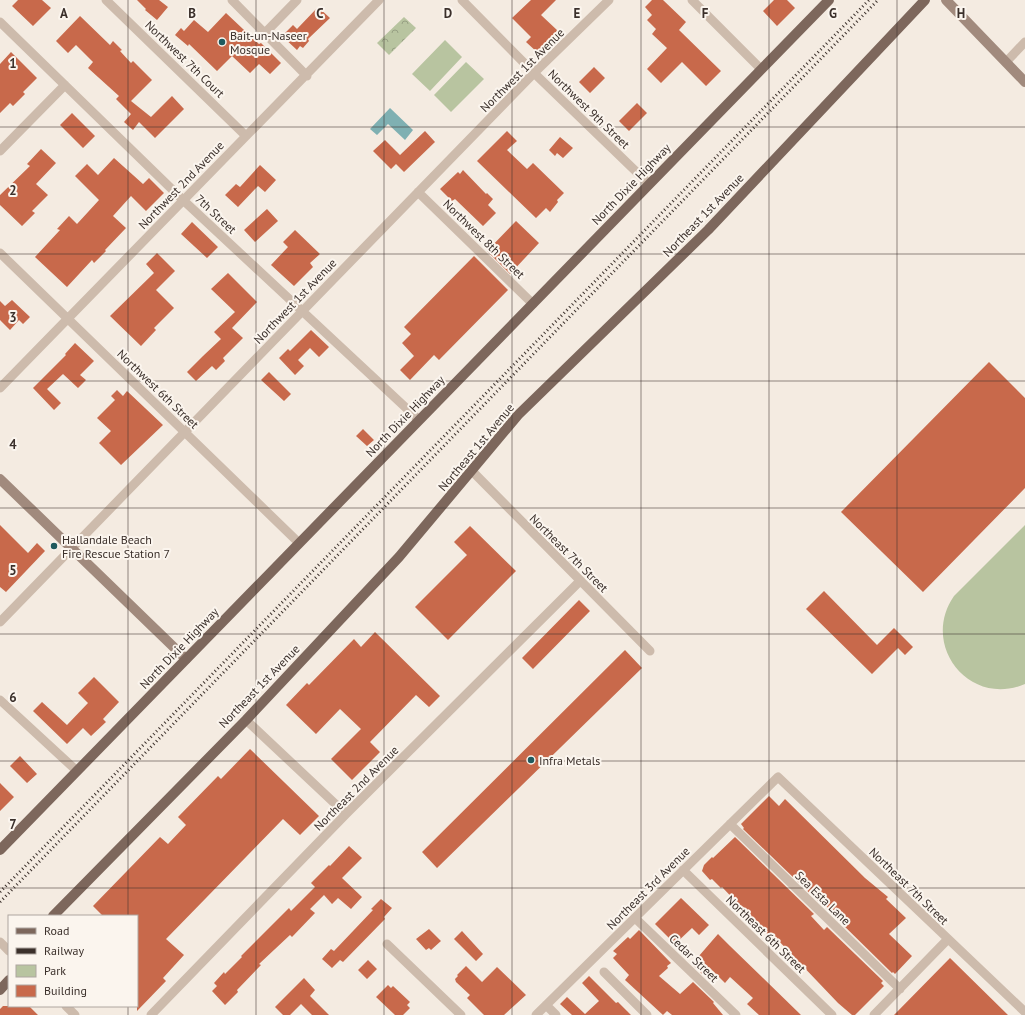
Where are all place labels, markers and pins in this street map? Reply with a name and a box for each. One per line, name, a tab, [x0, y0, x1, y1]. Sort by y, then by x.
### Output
place label: Bait-un-Naseer Mosque	[230, 28, 307, 57]
marker: Bait-un-Naseer Mosque	[217, 37, 227, 47]
place label: Hallandale Beach Fire Rescue Station 7	[62, 532, 170, 561]
marker: Hallandale Beach Fire Rescue Station 7	[49, 541, 59, 551]
place label: Infra Metals	[539, 753, 600, 768]
marker: Infra Metals	[526, 755, 536, 765]

